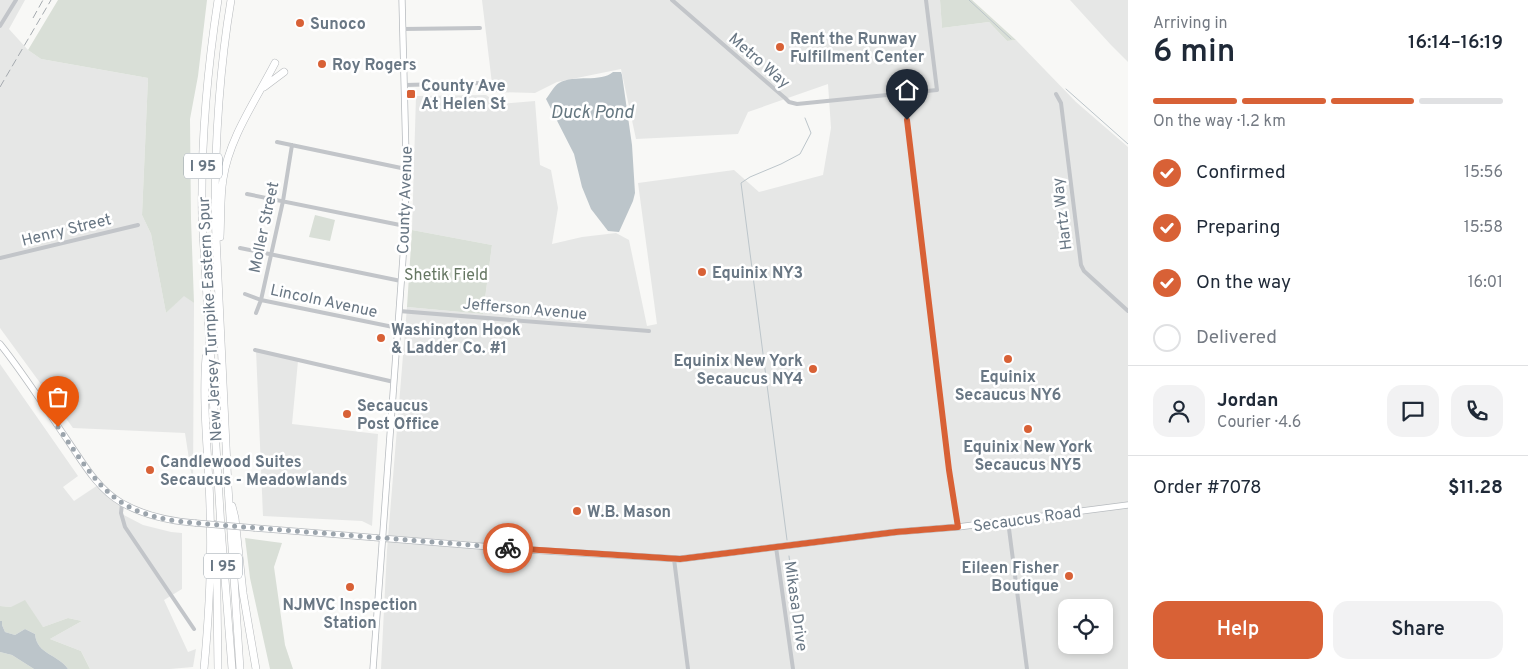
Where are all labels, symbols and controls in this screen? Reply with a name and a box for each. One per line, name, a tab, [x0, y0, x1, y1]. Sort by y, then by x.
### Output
text: Arriving in	[1153, 14, 1228, 34]
place label: Sunoco	[310, 15, 366, 35]
marker: Sunoco	[294, 17, 306, 29]
street label: Metro Way	[724, 29, 793, 94]
place label: Rent the Runway Fulfillment Center	[790, 30, 925, 68]
text: 16:14–16:19	[1408, 31, 1503, 55]
text: 6 min	[1153, 33, 1235, 73]
marker: Rent the Runway Fulfillment Center	[774, 41, 786, 53]
place label: Roy Rogers	[332, 56, 417, 76]
marker: Roy Rogers	[316, 58, 328, 70]
pin	[886, 69, 928, 120]
icon: home	[893, 76, 921, 104]
place label: County Ave At Helen St	[421, 77, 506, 115]
marker: County Ave At Helen St	[405, 88, 417, 100]
water label: Duck Pond	[551, 102, 635, 125]
text: On the way · 1.2 km	[1153, 112, 1286, 132]
street label: County Avenue	[394, 146, 418, 254]
road number: I 95	[184, 154, 222, 178]
icon: check	[1153, 159, 1181, 187]
text: Confirmed	[1196, 161, 1286, 185]
text: 15:56	[1464, 163, 1503, 183]
street label: Hartz Way	[1049, 176, 1077, 251]
street label: Moller Street	[246, 180, 284, 275]
street label: New Jersey Turnpike Eastern Spur	[195, 196, 227, 442]
street label: Henry Street	[19, 210, 113, 252]
icon: check	[1153, 214, 1181, 242]
text: Preparing	[1196, 216, 1280, 240]
text: 15:58	[1464, 218, 1503, 238]
place label: Equinix NY3	[712, 264, 803, 284]
park label: Shetik Field	[404, 266, 488, 286]
marker: Equinix NY3	[696, 266, 708, 278]
icon: check	[1153, 269, 1181, 297]
text: On the way	[1196, 271, 1291, 295]
text: 16:01	[1468, 273, 1503, 293]
street label: Lincoln Avenue	[268, 281, 379, 323]
street label: Jefferson Avenue	[462, 295, 588, 325]
place label: Washington Hook & Ladder Co. #1	[391, 321, 521, 359]
text: Delivered	[1196, 326, 1277, 350]
marker: Washington Hook & Ladder Co. #1	[375, 332, 387, 344]
place label: Equinix New York Secaucus NY4	[674, 352, 803, 390]
marker: Equinix Secaucus NY6	[1002, 353, 1014, 365]
marker: Equinix New York Secaucus NY4	[807, 363, 819, 375]
place label: Equinix Secaucus NY6	[955, 368, 1061, 406]
pin	[37, 376, 79, 427]
icon: bag	[44, 383, 72, 411]
button: person	[1153, 385, 1205, 437]
button: chat	[1387, 385, 1439, 437]
button: phone	[1451, 385, 1503, 437]
text: Jordan	[1217, 389, 1279, 413]
place label: Secaucus Post Office	[357, 397, 439, 435]
marker: Secaucus Post Office	[341, 408, 353, 420]
text: Courier · 4.6	[1217, 413, 1301, 433]
marker: Equinix New York Secaucus NY5	[1022, 423, 1034, 435]
place label: Equinix New York Secaucus NY5	[963, 438, 1093, 476]
place label: Candlewood Suites Secaucus - Meadowlands	[160, 453, 347, 491]
marker: Candlewood Suites Secaucus - Meadowlands	[144, 464, 156, 476]
text: Order #7078	[1153, 476, 1262, 500]
text: $11.28	[1448, 476, 1503, 500]
place label: W.B. Mason	[587, 503, 671, 523]
street label: Secaucus Road	[972, 503, 1082, 537]
marker: W.B. Mason	[571, 505, 583, 517]
courier	[483, 523, 533, 573]
icon: bike	[494, 534, 522, 562]
road number: I 95	[204, 554, 242, 578]
place label: Eileen Fisher Boutique	[961, 559, 1059, 597]
street label: Mikasa Drive	[779, 560, 811, 653]
marker: Eileen Fisher Boutique	[1063, 570, 1075, 582]
marker: NJMVC Inspection Station	[344, 581, 356, 593]
place label: NJMVC Inspection Station	[282, 596, 418, 634]
map controls	[1058, 599, 1113, 654]
button: locate	[1058, 599, 1113, 654]
button: Help	[1153, 601, 1323, 659]
button: Share	[1333, 601, 1503, 659]

